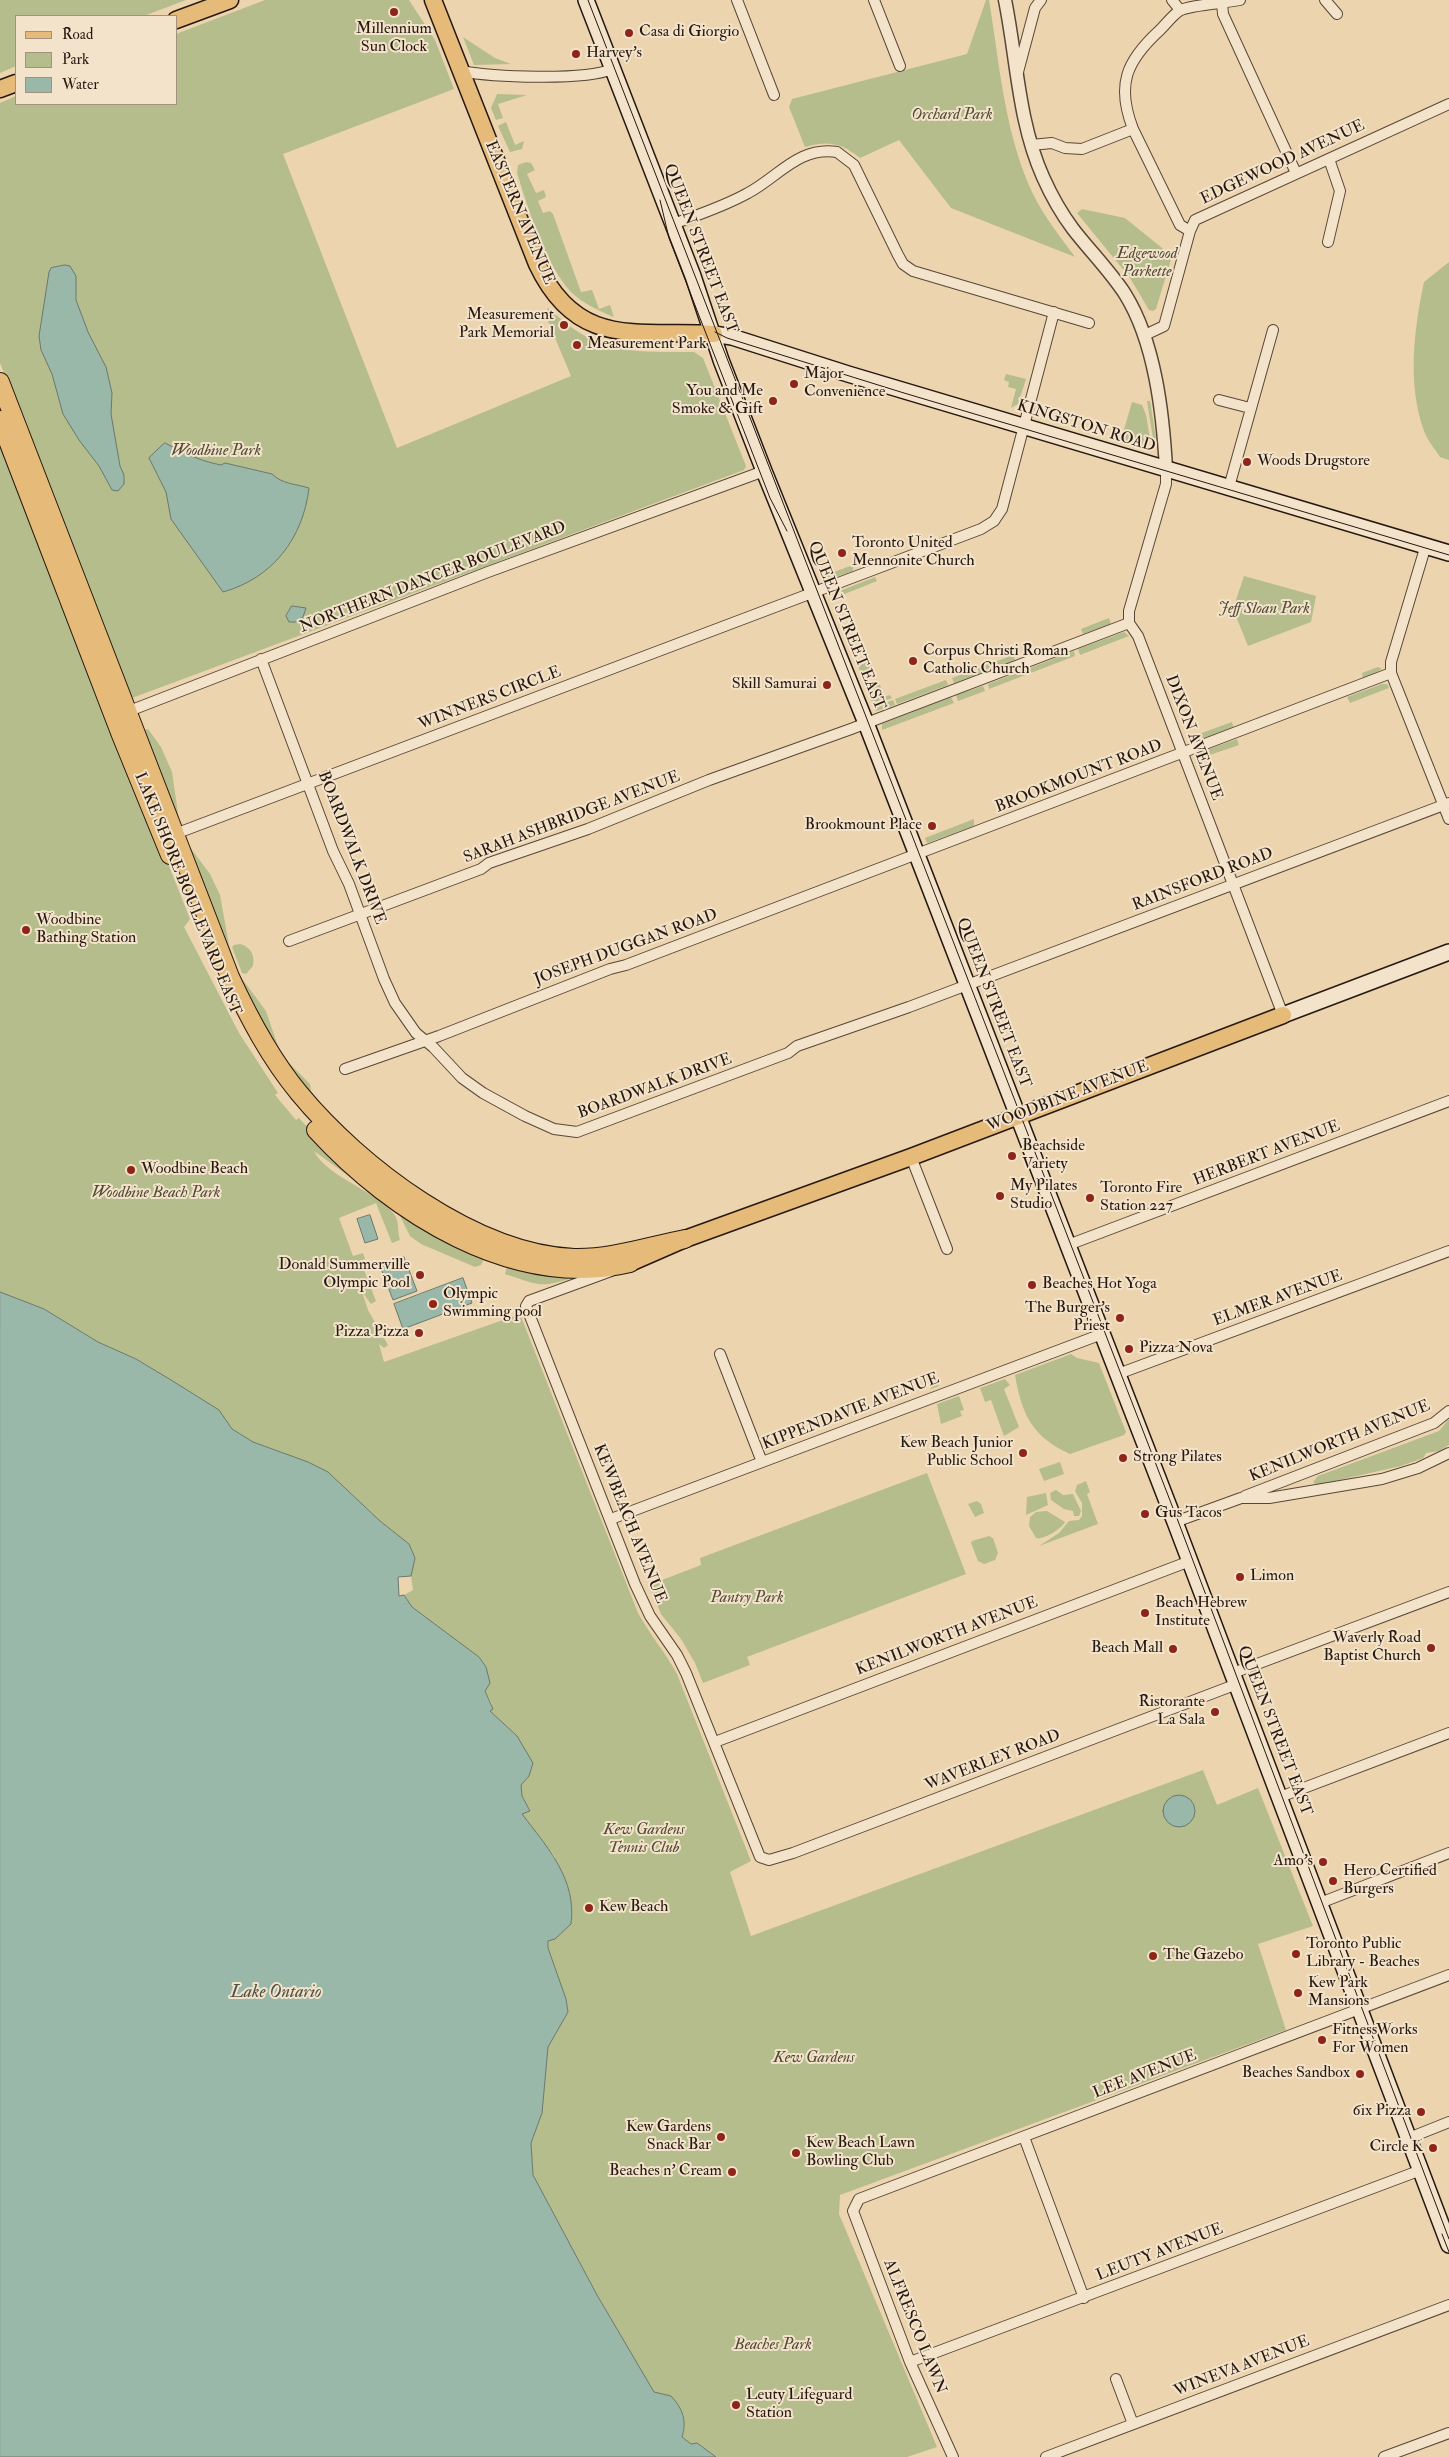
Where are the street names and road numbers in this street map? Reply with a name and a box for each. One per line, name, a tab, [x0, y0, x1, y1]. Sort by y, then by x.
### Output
street label: EDGEWOOD AVENUE	[1198, 116, 1368, 210]
street label: EASTERN AVENUE	[480, 138, 558, 288]
street label: QUEEN STREET EAST	[659, 161, 741, 337]
street label: KINGSTON ROAD	[1015, 397, 1157, 457]
street label: NORTHERN DANCER BOULEVARD	[297, 518, 569, 638]
street label: QUEEN STREET EAST	[803, 539, 889, 713]
street label: WINNERS CIRCLE	[416, 663, 564, 735]
street label: DIXON AVENUE	[1160, 672, 1226, 804]
street label: BROOKMOUNT ROAD	[993, 736, 1165, 818]
street label: SARAH ASHBRIDGE AVENUE	[461, 768, 683, 868]
street label: BOARDWALK DRIVE	[313, 769, 389, 927]
street label: LAKE SHORE BOULEVARD EAST	[129, 770, 245, 1018]
street label: RAINSFORD ROAD	[1130, 844, 1276, 916]
street label: JOSEPH DUGGAN ROAD	[532, 906, 720, 990]
street label: QUEEN STREET EAST	[952, 915, 1034, 1091]
street label: BOARDWALK DRIVE	[575, 1050, 735, 1124]
street label: WOODBINE AVENUE	[984, 1057, 1152, 1137]
street label: HERBERT AVENUE	[1191, 1117, 1343, 1191]
street label: ELMER AVENUE	[1211, 1267, 1345, 1331]
street label: KIPPENDAVIE AVENUE	[760, 1369, 942, 1455]
street label: KENILWORTH AVENUE	[1247, 1397, 1433, 1487]
street label: KEWBEACH AVENUE	[588, 1441, 670, 1607]
street label: KENILWORTH AVENUE	[853, 1593, 1041, 1681]
street label: QUEEN STREET EAST	[1233, 1643, 1315, 1819]
street label: WAVERLEY ROAD	[923, 1726, 1063, 1796]
street label: LEE AVENUE	[1091, 2046, 1199, 2104]
street label: LEUTY AVENUE	[1094, 2220, 1226, 2286]
street label: ALFRESCO LAWN	[878, 2257, 950, 2397]
street label: WINEVA AVENUE	[1171, 2332, 1313, 2402]

